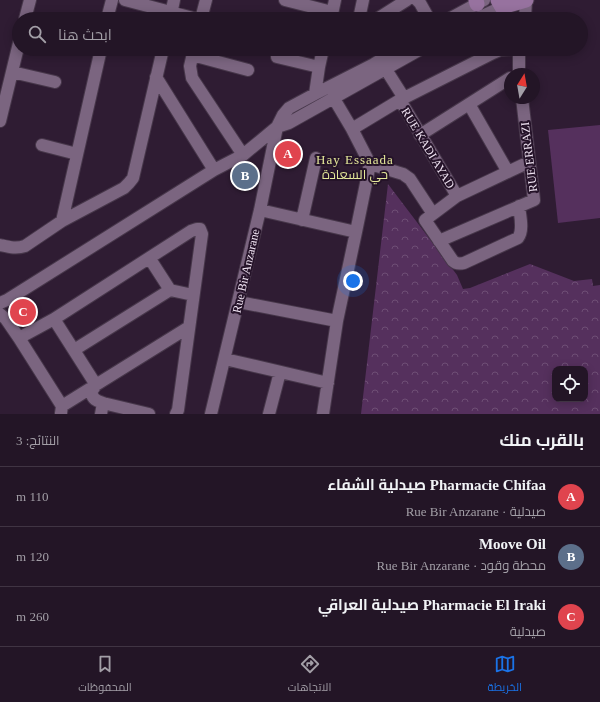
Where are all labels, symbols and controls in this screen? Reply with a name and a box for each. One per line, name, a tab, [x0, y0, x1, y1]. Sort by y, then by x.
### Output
search box	[12, 12, 588, 56]
icon: search	[26, 23, 48, 45]
text: ابحث هنا	[58, 27, 112, 43]
north arrow	[504, 68, 540, 104]
street label: RUE KADI AYAD	[398, 105, 458, 191]
street label: RUE ERRAZI	[518, 121, 540, 193]
pin: A	[275, 139, 301, 169]
district label: Hay Essaada حي السعادة	[316, 152, 394, 185]
pin: B	[232, 161, 258, 191]
street label: Rue Bir Anzarane	[230, 228, 262, 314]
your location	[343, 271, 363, 291]
pin: C	[10, 297, 36, 327]
map controls	[552, 366, 588, 402]
button: locate	[552, 366, 588, 402]
text: بالقرب منك	[500, 431, 584, 450]
text: النتائج: 3	[16, 433, 60, 448]
text: Pharmacie Chifaa صيدلية الشفاء	[327, 477, 546, 493]
text: 110 m	[16, 489, 48, 504]
text: A	[566, 489, 576, 504]
text: صيدلية · Rue Bir Anzarane	[406, 504, 546, 519]
text: Moove Oil	[479, 536, 546, 552]
text: 120 m	[16, 549, 49, 564]
text: B	[567, 549, 575, 564]
text: محطة وقود · Rue Bir Anzarane	[377, 558, 546, 573]
text: Pharmacie El Iraki صيدلية العراقي	[318, 597, 546, 613]
text: 260 m	[16, 609, 49, 624]
text: C	[566, 609, 576, 624]
text: صيدلية	[510, 624, 546, 639]
tab: المحفوظات	[78, 653, 132, 697]
tab: الاتجاهات	[288, 653, 331, 697]
tab: الخريطة	[488, 653, 522, 697]

